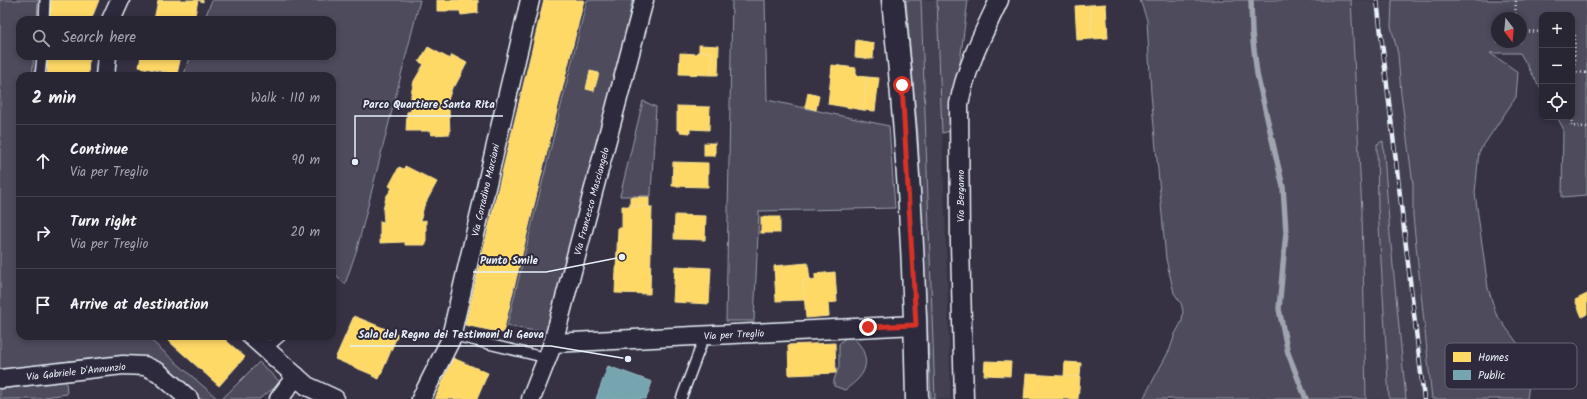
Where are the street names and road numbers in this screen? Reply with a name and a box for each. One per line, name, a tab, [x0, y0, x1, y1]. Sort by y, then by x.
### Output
street label: Via Corradino Marciani	[468, 142, 505, 238]
street label: Via Francesco Masciangelo	[570, 145, 614, 257]
street label: Via Bergamo	[953, 169, 969, 222]
street label: Via per Treglio	[704, 325, 765, 345]
street label: Via Gabriele D'Annunzio	[26, 359, 127, 385]

